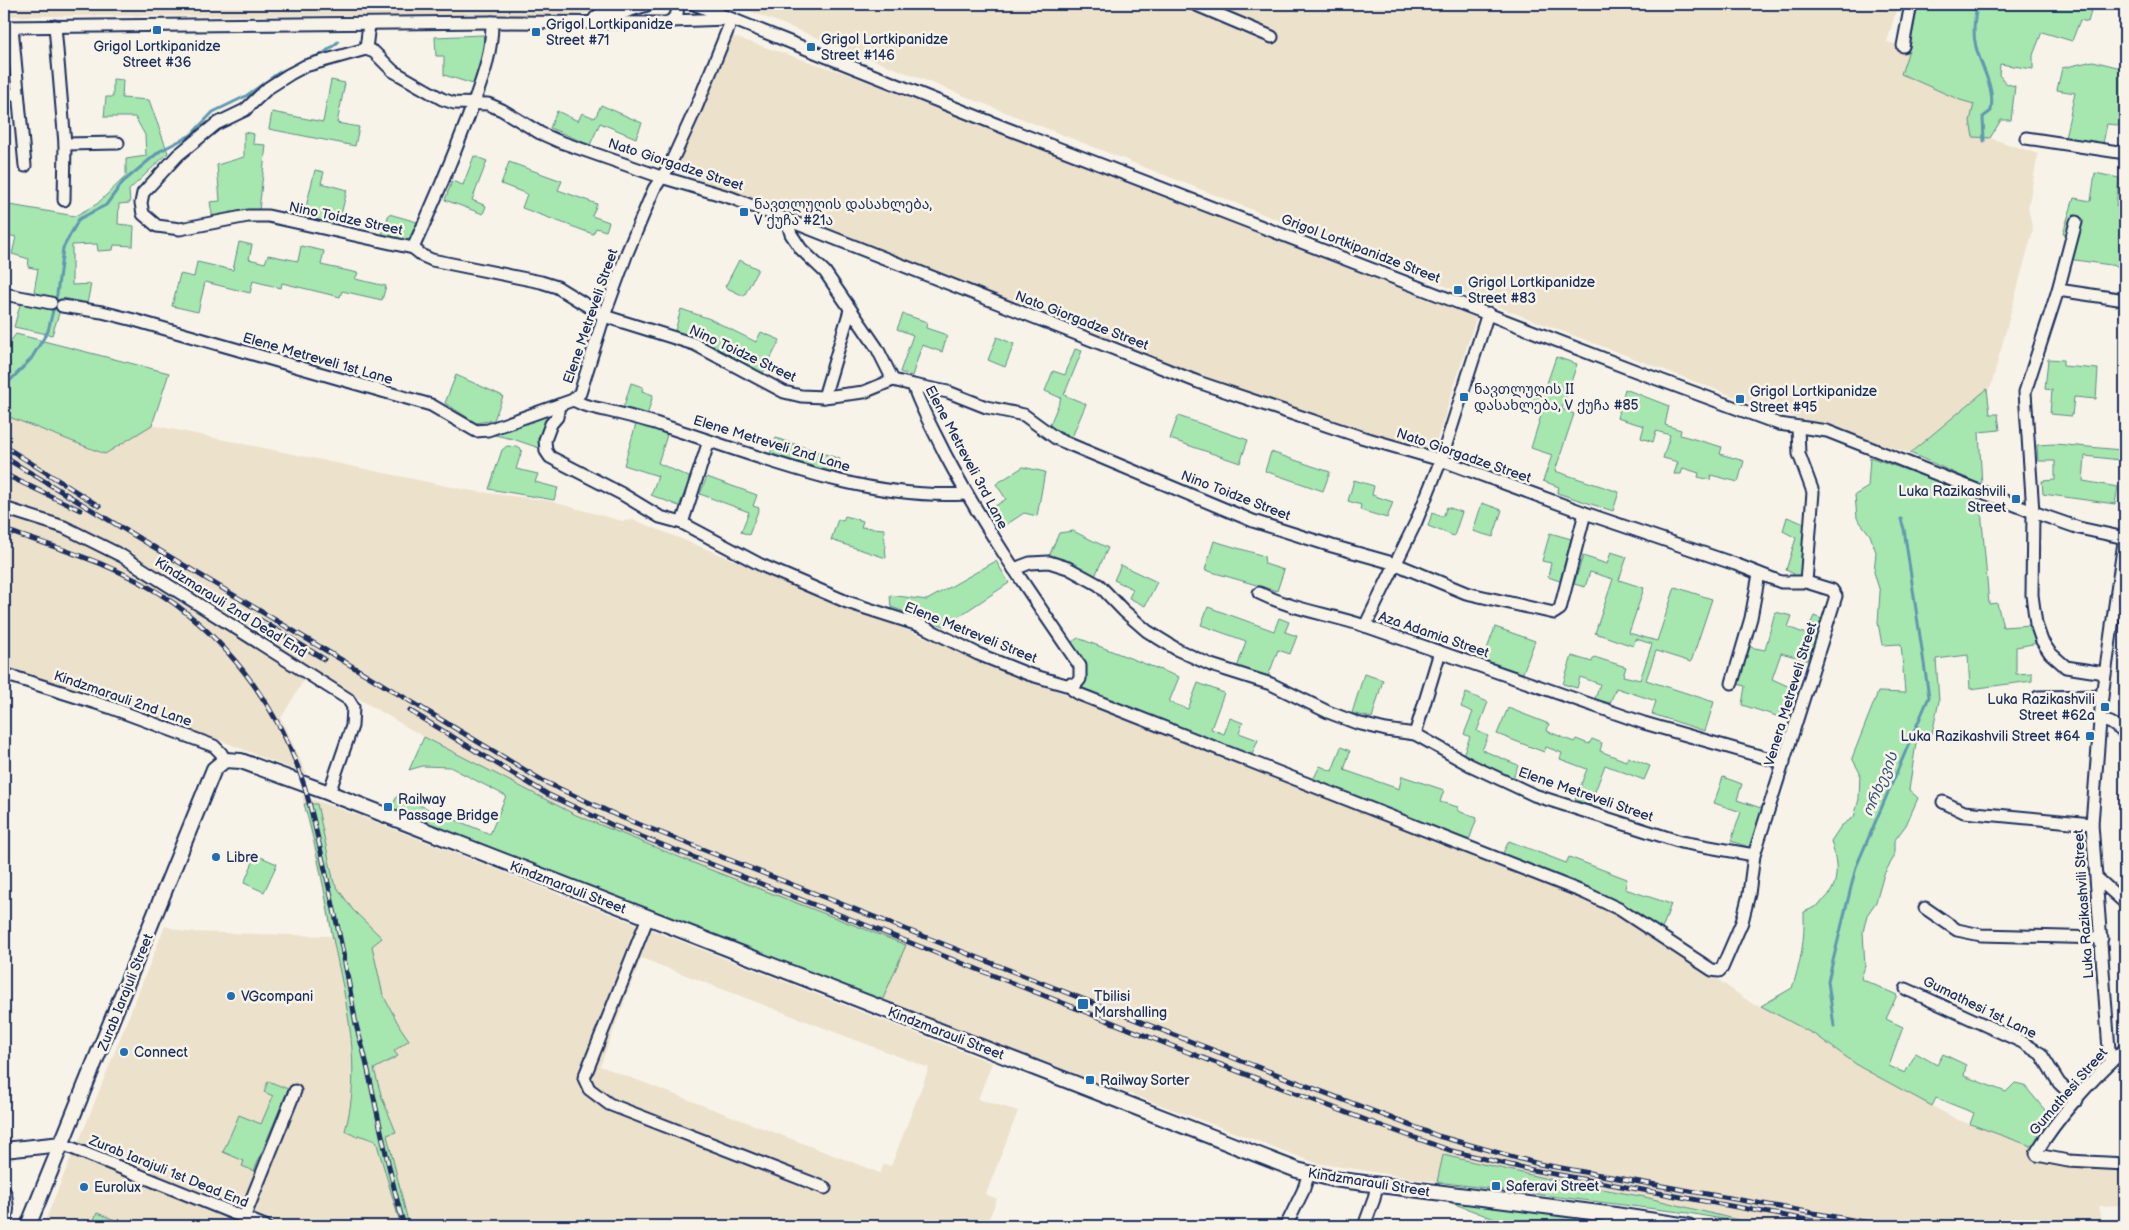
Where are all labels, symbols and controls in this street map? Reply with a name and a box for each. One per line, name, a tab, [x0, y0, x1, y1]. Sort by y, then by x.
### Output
place label: Grigol Lortkipanidze Street #71	[546, 16, 673, 49]
marker: Grigol Lortkipanidze Street #36	[151, 24, 163, 36]
marker: Grigol Lortkipanidze Street #71	[530, 26, 542, 38]
place label: Grigol Lortkipanidze Street #146	[821, 31, 948, 64]
place label: Grigol Lortkipanidze Street #36	[93, 38, 221, 71]
marker: Grigol Lortkipanidze Street #146	[805, 41, 817, 53]
street label: Nato Giorgadze Street	[606, 135, 746, 195]
place label: ნავთლუღის დასახლება, V ქუჩა #21ა	[754, 196, 932, 229]
street label: Nino Toidze Street	[287, 198, 405, 239]
marker: ნავთლუღის დასახლება, V ქუჩა #21ა	[738, 206, 750, 218]
street label: Grigol Lortkipanidze Street	[1279, 210, 1443, 287]
street label: Elene Metreveli Street	[559, 246, 622, 386]
place label: Grigol Lortkipanidze Street #83	[1468, 274, 1595, 307]
marker: Grigol Lortkipanidze Street #83	[1452, 284, 1464, 296]
street label: Nato Giorgadze Street	[1013, 287, 1151, 354]
street label: Nino Toidze Street	[687, 321, 800, 386]
street label: Elene Metreveli 1st Lane	[241, 329, 395, 388]
place label: ნავთლუღის II დასახლება, V ქუჩა #85	[1474, 381, 1639, 414]
street label: Elene Metreveli 3rd Lane	[921, 383, 1012, 532]
place label: Grigol Lortkipanidze Street #95	[1750, 383, 1877, 416]
marker: ნავთლუღის II დასახლება, V ქუჩა #85	[1458, 391, 1470, 403]
marker: Grigol Lortkipanidze Street #95	[1734, 393, 1746, 405]
street label: Elene Metreveli 2nd Lane	[691, 412, 852, 475]
street label: Nato Giorgadze Street	[1394, 424, 1534, 487]
street label: Nino Toidze Street	[1179, 467, 1294, 524]
place label: Luka Razikashvili Street	[1898, 483, 2007, 516]
marker: Luka Razikashvili Street	[2010, 493, 2022, 505]
street label: Kindzmarauli 2nd Dead End	[152, 554, 310, 661]
street label: Elene Metreveli Street	[902, 598, 1040, 667]
street label: Aza Adamia Street	[1376, 608, 1492, 662]
street label: Venera Metreveli Street	[1761, 620, 1821, 768]
street label: Kindzmarauli 2nd Lane	[52, 667, 194, 730]
place label: Luka Razikashvili Street #62a	[1987, 691, 2095, 724]
marker: Luka Razikashvili Street #62a	[2099, 701, 2111, 713]
place label: Luka Razikashvili Street #64	[1901, 728, 2080, 745]
marker: Luka Razikashvili Street #64	[2084, 730, 2096, 742]
water label: ორხევის	[1858, 748, 1903, 819]
street label: Elene Metreveli Street	[1516, 763, 1656, 826]
place label: Railway Passage Bridge	[398, 791, 499, 824]
marker: Railway Passage Bridge	[382, 801, 394, 813]
street label: Luka Razikashvili Street	[2070, 828, 2097, 979]
place label: Libre	[226, 849, 258, 866]
marker: Libre	[210, 851, 222, 863]
street label: Kindzmarauli Street	[507, 857, 629, 918]
street label: Zurab Iarajuli Street	[94, 930, 157, 1054]
street label: Gumathesi 1st Lane	[1920, 973, 2039, 1042]
place label: VGcompani	[241, 988, 313, 1005]
place label: Tbilisi Marshalling	[1094, 988, 1167, 1021]
marker: VGcompani	[225, 990, 237, 1002]
marker: Tbilisi Marshalling	[1076, 997, 1090, 1011]
street label: Kindzmarauli Street	[885, 1003, 1007, 1064]
place label: Connect	[134, 1044, 188, 1061]
street label: Gumathesi Street	[2026, 1044, 2111, 1139]
marker: Connect	[118, 1046, 130, 1058]
place label: Railway Sorter	[1100, 1072, 1190, 1089]
marker: Railway Sorter	[1084, 1074, 1096, 1086]
street label: Zurab Iarajuli 1st Dead End	[86, 1131, 251, 1211]
street label: Kindzmarauli Street	[1307, 1164, 1432, 1201]
place label: Saferavi Street	[1506, 1178, 1600, 1195]
place label: Eurolux	[94, 1179, 141, 1196]
marker: Saferavi Street	[1490, 1180, 1502, 1192]
marker: Eurolux	[78, 1181, 90, 1193]

